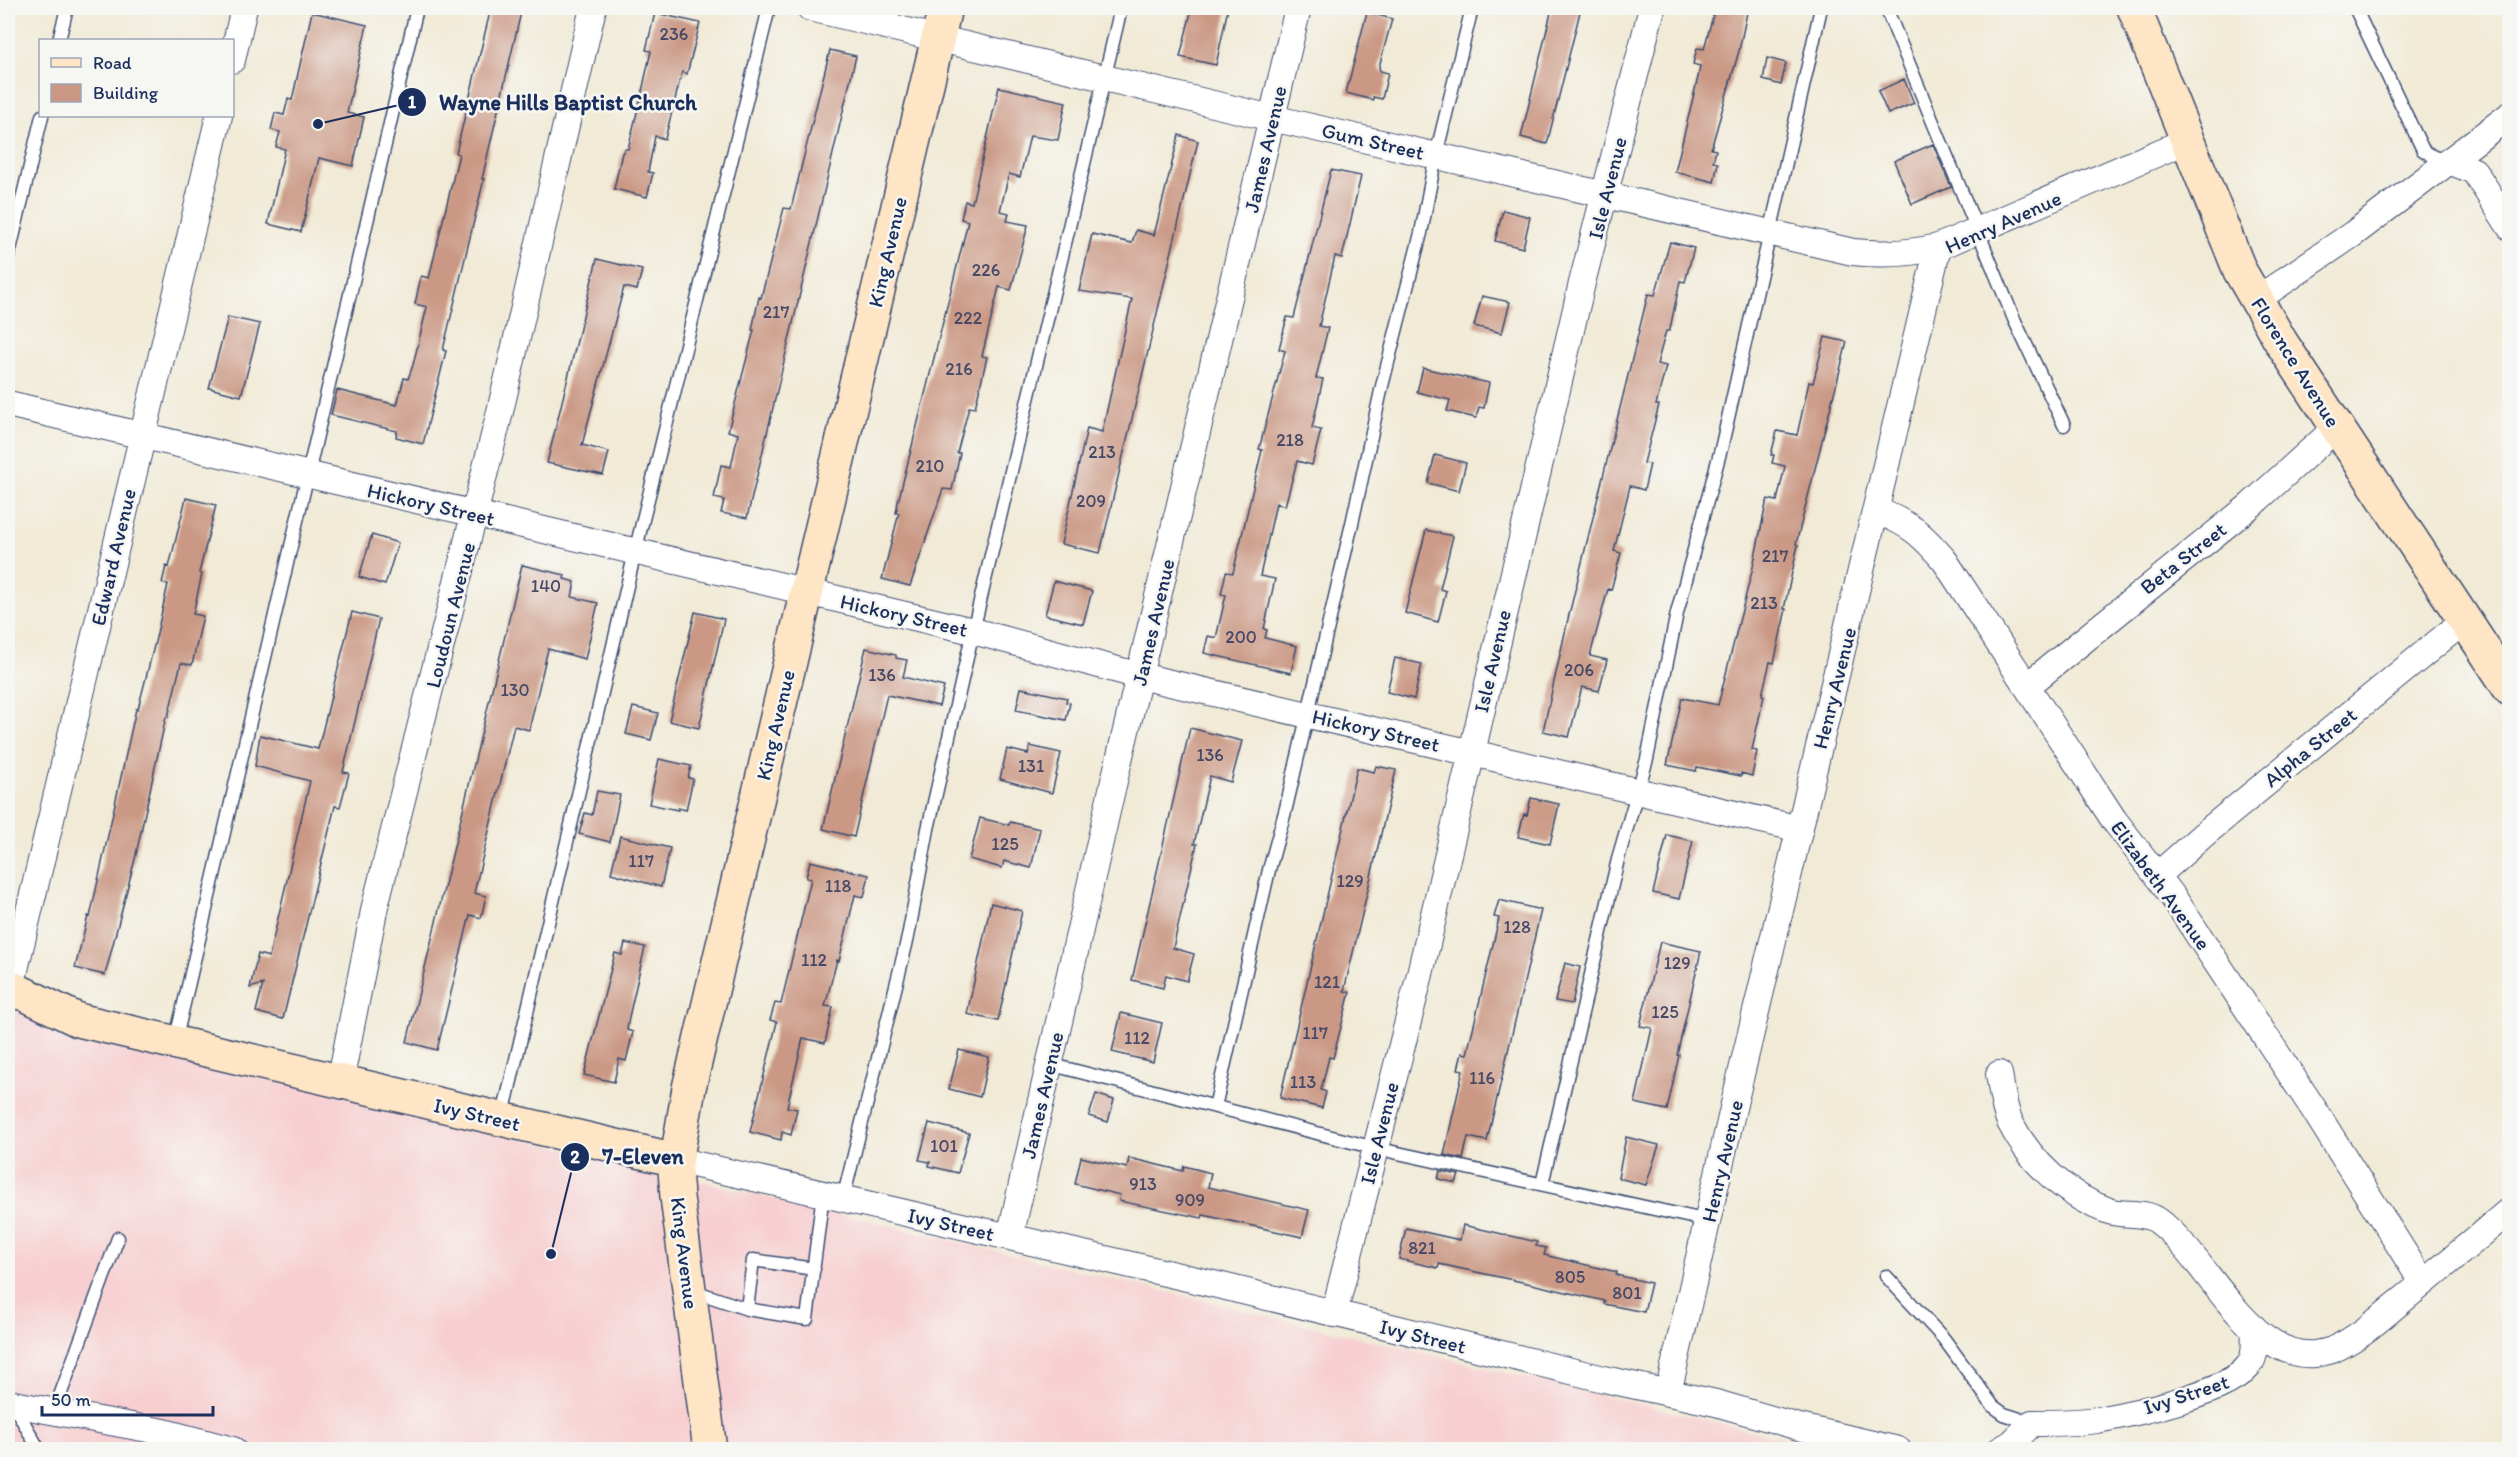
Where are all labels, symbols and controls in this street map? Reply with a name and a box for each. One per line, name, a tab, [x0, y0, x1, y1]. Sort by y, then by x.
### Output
house number: 236	[660, 23, 688, 45]
legend	[39, 39, 234, 117]
text: Road	[93, 52, 132, 74]
text: Building	[93, 82, 159, 104]
callout: Wayne Hills Baptist Church	[397, 82, 709, 122]
street label: James Avenue	[1238, 83, 1292, 215]
text: Wayne Hills Baptist Church	[439, 89, 698, 116]
text: 1	[408, 91, 417, 113]
street label: Gum Street	[1319, 117, 1427, 165]
street label: Isle Avenue	[1582, 134, 1632, 242]
street label: Henry Avenue	[1941, 185, 2065, 259]
street label: King Avenue	[862, 194, 912, 310]
house number: 226	[972, 259, 1000, 281]
street label: Florence Avenue	[2246, 292, 2346, 432]
house number: 217	[763, 301, 789, 323]
house number: 222	[954, 307, 983, 329]
house number: 216	[945, 358, 973, 380]
house number: 218	[1276, 429, 1304, 451]
house number: 213	[1088, 441, 1116, 463]
house number: 210	[916, 455, 944, 477]
street label: Hickory Street	[365, 477, 497, 531]
street label: Edward Avenue	[85, 486, 141, 628]
house number: 209	[1076, 490, 1106, 512]
street label: Beta Street	[2135, 517, 2231, 599]
street label: Loudoun Avenue	[420, 540, 480, 690]
house number: 217	[1762, 545, 1788, 567]
street label: James Avenue	[1126, 556, 1180, 688]
house number: 140	[531, 575, 561, 597]
street label: Hickory Street	[838, 588, 970, 642]
house number: 213	[1750, 592, 1778, 614]
street label: Isle Avenue	[1468, 607, 1516, 715]
street label: Henry Avenue	[1807, 624, 1861, 752]
house number: 200	[1225, 626, 1257, 648]
house number: 206	[1564, 659, 1594, 681]
house number: 136	[868, 664, 896, 686]
street label: King Avenue	[750, 667, 800, 783]
house number: 130	[500, 679, 530, 701]
street label: Alpha Street	[2259, 702, 2362, 792]
street label: Hickory Street	[1310, 703, 1442, 757]
house number: 136	[1196, 744, 1224, 766]
house number: 131	[1018, 755, 1044, 777]
street label: Elizabeth Avenue	[2106, 815, 2216, 955]
house number: 125	[991, 833, 1019, 855]
house number: 117	[628, 850, 654, 872]
house number: 129	[1336, 870, 1364, 892]
house number: 118	[825, 875, 851, 897]
house number: 128	[1503, 916, 1531, 938]
house number: 112	[801, 949, 828, 971]
house number: 129	[1663, 952, 1691, 974]
house number: 121	[1314, 971, 1340, 993]
house number: 125	[1651, 1001, 1679, 1023]
house number: 117	[1302, 1022, 1328, 1044]
house number: 112	[1124, 1027, 1151, 1049]
street label: James Avenue	[1015, 1029, 1069, 1161]
house number: 116	[1469, 1067, 1495, 1089]
house number: 113	[1290, 1071, 1316, 1093]
street label: Isle Avenue	[1354, 1079, 1404, 1187]
street label: Ivy Street	[431, 1092, 523, 1136]
street label: Henry Avenue	[1696, 1097, 1748, 1225]
house number: 101	[930, 1135, 958, 1157]
callout: 7-Eleven	[560, 1137, 696, 1177]
text: 7-Eleven	[601, 1143, 684, 1170]
text: 2	[570, 1146, 580, 1168]
house number: 913	[1129, 1173, 1157, 1195]
house number: 909	[1175, 1189, 1205, 1211]
street label: King Avenue	[666, 1196, 704, 1310]
street label: Ivy Street	[905, 1202, 997, 1246]
house number: 821	[1408, 1237, 1436, 1259]
house number: 805	[1555, 1266, 1585, 1288]
house number: 801	[1612, 1282, 1642, 1304]
street label: Ivy Street	[1377, 1313, 1469, 1359]
street label: Ivy Street	[2140, 1368, 2232, 1419]
scale bar	[42, 1379, 213, 1417]
text: 50 m	[51, 1389, 91, 1411]

